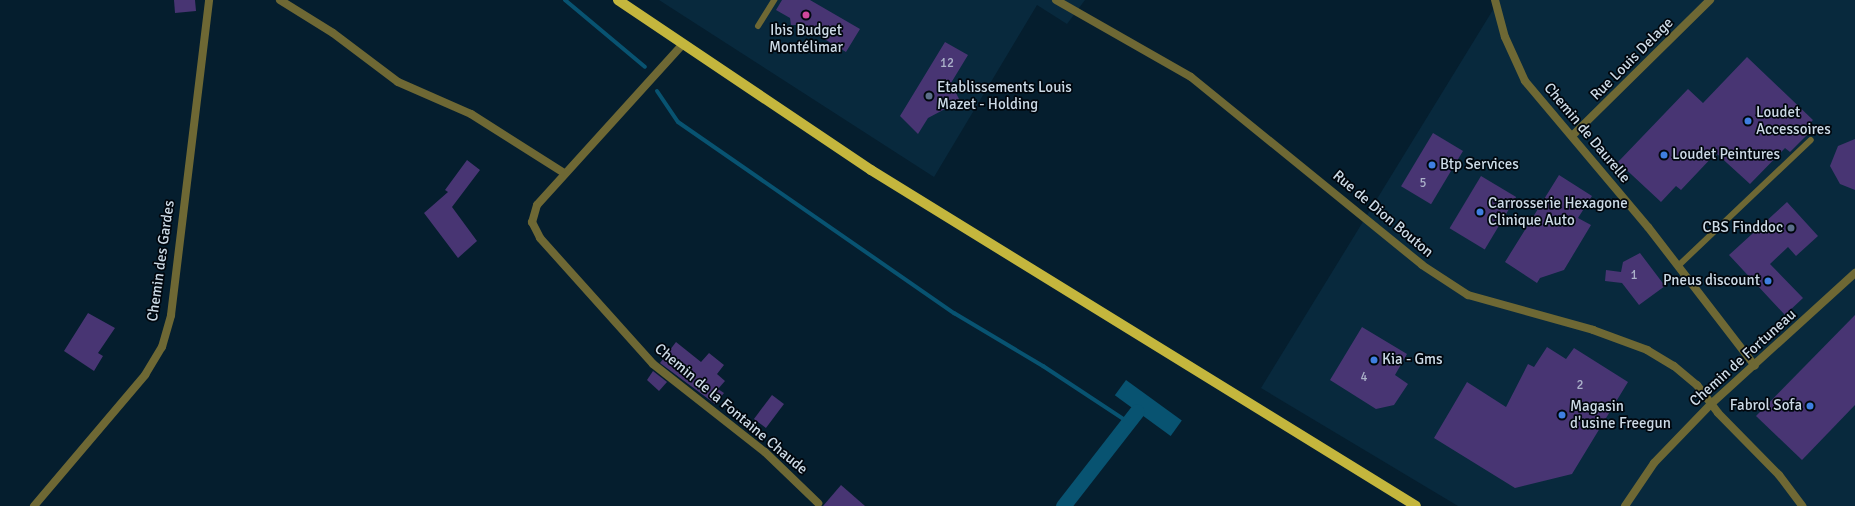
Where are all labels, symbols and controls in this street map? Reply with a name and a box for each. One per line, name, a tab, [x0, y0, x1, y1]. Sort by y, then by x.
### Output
marker: Ibis Budget Montélimar	[801, 10, 811, 20]
street label: Rue Louis Delage	[1587, 14, 1677, 104]
place label: Ibis Budget Montélimar	[769, 21, 843, 56]
house number: 12	[940, 55, 954, 71]
place label: Etablissements Louis Mazet - Holding	[937, 78, 1072, 113]
street label: Chemin de Daurelle	[1540, 79, 1634, 187]
marker: Etablissements Louis Mazet - Holding	[924, 91, 934, 101]
place label: Loudet Accessoires	[1756, 103, 1831, 138]
marker: Loudet Accessoires	[1743, 116, 1753, 126]
place label: Loudet Peintures	[1672, 146, 1780, 164]
marker: Loudet Peintures	[1659, 150, 1669, 160]
place label: Btp Services	[1440, 156, 1519, 174]
marker: Btp Services	[1427, 160, 1437, 170]
street label: Rue de Dion Bouton	[1329, 167, 1437, 261]
house number: 5	[1419, 175, 1427, 191]
place label: Carrosserie Hexagone Clinique Auto	[1488, 194, 1628, 229]
street label: Chemin des Gardes	[144, 199, 178, 323]
marker: Carrosserie Hexagone Clinique Auto	[1475, 207, 1485, 217]
place label: CBS Finddoc	[1702, 219, 1783, 237]
marker: CBS Finddoc	[1786, 223, 1796, 233]
house number: 1	[1630, 267, 1638, 283]
place label: Pneus discount	[1663, 272, 1760, 290]
marker: Pneus discount	[1763, 276, 1773, 286]
street label: Chemin de Fortuneau	[1686, 305, 1800, 411]
street label: Chemin de la Fontaine Chaude	[651, 340, 811, 478]
place label: Kia - Gms	[1382, 351, 1443, 369]
marker: Kia - Gms	[1369, 355, 1379, 365]
house number: 4	[1360, 369, 1368, 385]
house number: 2	[1576, 377, 1584, 393]
place label: Magasin d'usine Freegun	[1570, 397, 1671, 432]
place label: Fabrol Sofa	[1730, 397, 1802, 415]
marker: Fabrol Sofa	[1805, 401, 1815, 411]
marker: Magasin d'usine Freegun	[1557, 410, 1567, 420]

